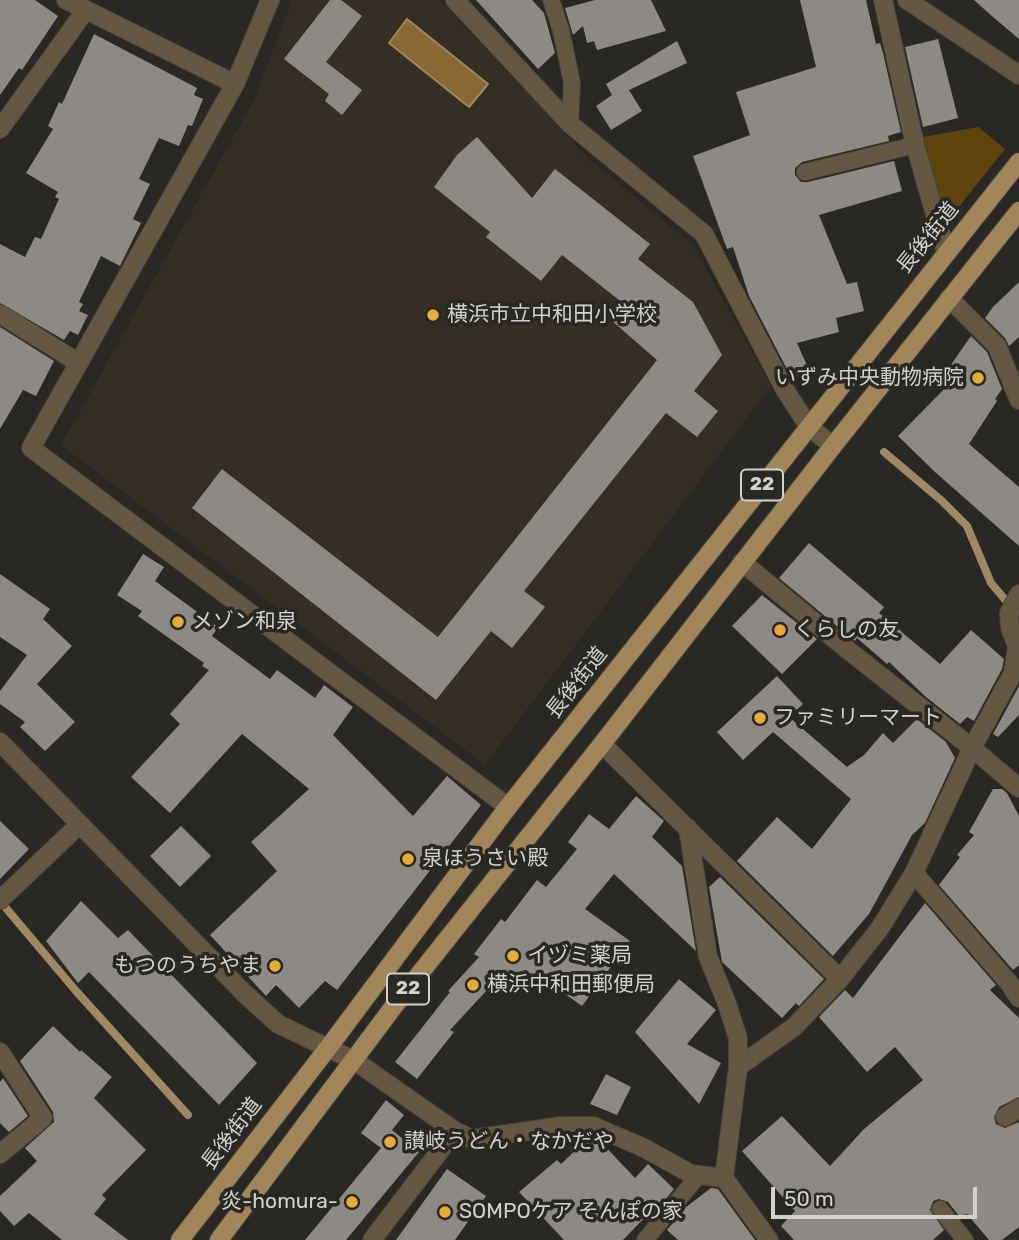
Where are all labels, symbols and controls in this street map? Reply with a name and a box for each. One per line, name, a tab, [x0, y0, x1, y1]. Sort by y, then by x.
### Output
street label: 長後街道	[892, 197, 964, 279]
place label: 横浜市立中和田小学校	[447, 302, 657, 328]
marker: 横浜市立中和田小学校	[425, 307, 441, 323]
place label: いずみ中央動物病院	[775, 365, 964, 391]
marker: いずみ中央動物病院	[970, 370, 986, 386]
road number: 22	[741, 470, 783, 500]
place label: メゾン和泉	[192, 609, 297, 635]
marker: メゾン和泉	[170, 614, 186, 630]
place label: くらしの友	[794, 617, 899, 643]
marker: くらしの友	[772, 622, 788, 638]
street label: 長後街道	[541, 642, 613, 724]
place label: ファミリーマート	[774, 705, 942, 731]
marker: ファミリーマート	[752, 710, 768, 726]
place label: 泉ほうさい殿	[422, 846, 548, 872]
marker: 泉ほうさい殿	[400, 851, 416, 867]
place label: イヅミ薬局	[527, 943, 632, 969]
marker: イヅミ薬局	[505, 948, 521, 964]
place label: もつのうちやま	[114, 953, 261, 979]
marker: もつのうちやま	[267, 958, 283, 974]
place label: 横浜中和田郵便局	[487, 972, 655, 998]
road number: 22	[387, 973, 429, 1004]
marker: 横浜中和田郵便局	[465, 977, 481, 993]
street label: 長後街道	[197, 1093, 267, 1175]
place label: 讃岐うどん・なかだや	[404, 1129, 614, 1155]
marker: 讃岐うどん・なかだや	[382, 1134, 398, 1150]
scale bar	[774, 1174, 981, 1218]
text: 50 m	[784, 1186, 834, 1211]
place label: 炎-homura-	[221, 1189, 338, 1215]
marker: 炎-homura-	[344, 1194, 360, 1210]
place label: SOMPOケア そんぽの家	[459, 1199, 683, 1225]
marker: SOMPOケア そんぽの家	[437, 1204, 453, 1220]

